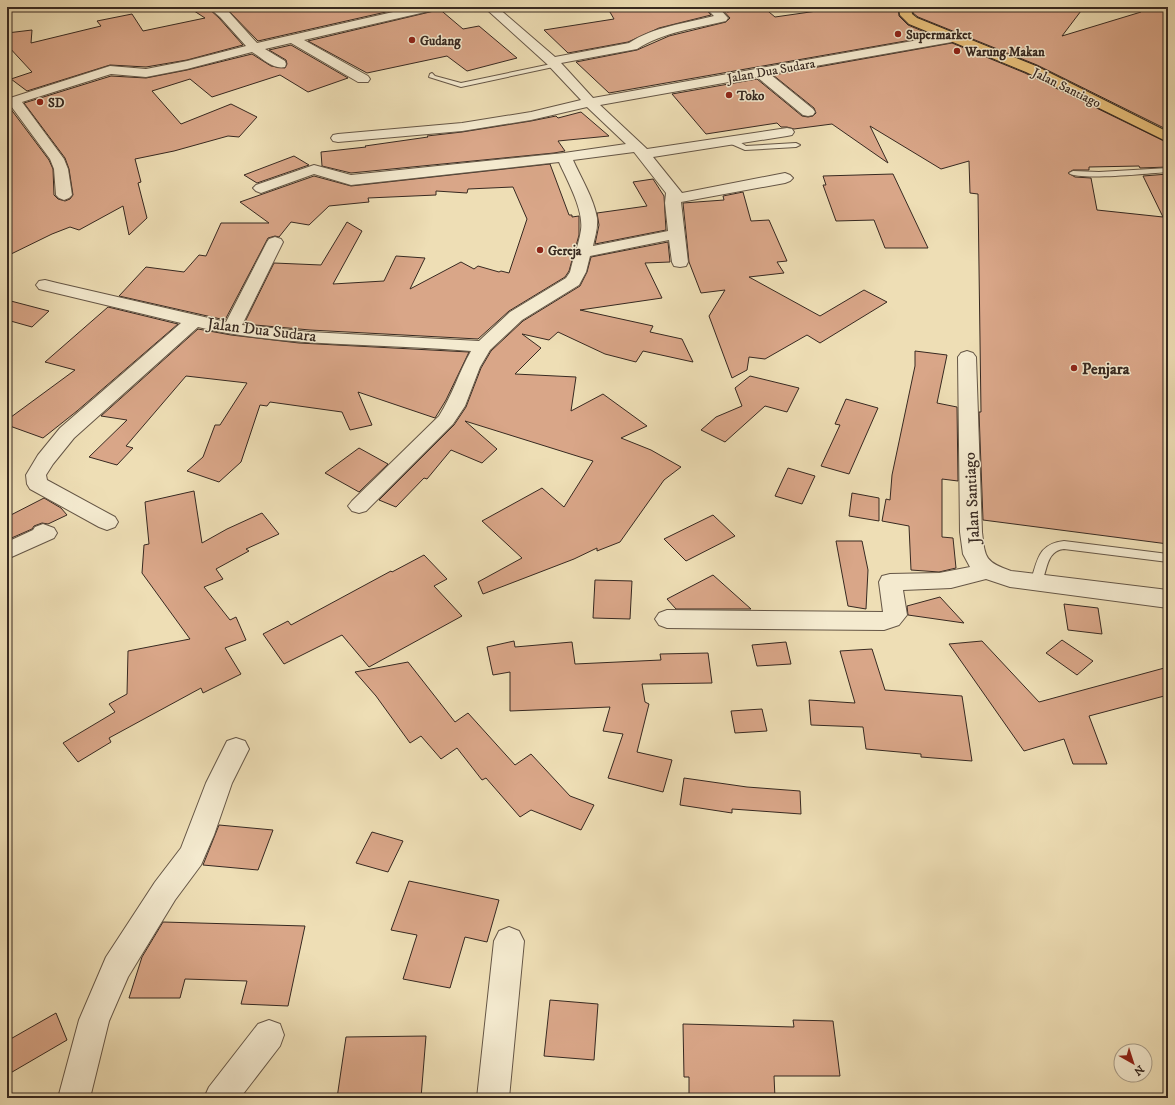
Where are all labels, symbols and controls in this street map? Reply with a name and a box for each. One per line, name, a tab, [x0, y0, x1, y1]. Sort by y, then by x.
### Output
place label: Supermarket	[906, 27, 973, 44]
marker: Supermarket	[893, 29, 903, 39]
place label: Gudang	[420, 33, 461, 50]
marker: Gudang	[407, 35, 417, 45]
place label: Warung Makan	[964, 44, 1045, 61]
marker: Warung Makan	[952, 46, 962, 56]
street label: Jalan Dua Sudara	[725, 55, 817, 87]
street label: Jalan Santiago	[1029, 64, 1103, 111]
place label: Toko	[736, 88, 765, 104]
marker: Toko	[724, 90, 734, 100]
place label: SD	[48, 95, 65, 111]
marker: SD	[35, 97, 45, 107]
place label: Gereja	[548, 243, 582, 260]
marker: Gereja	[535, 245, 545, 255]
street label: Jalan Dua Sudara	[204, 313, 318, 347]
place label: Penjara	[1082, 359, 1131, 379]
marker: Penjara	[1069, 363, 1079, 373]
street label: Jalan Santiago	[960, 452, 984, 546]
north arrow	[1113, 1043, 1153, 1083]
text: N	[1131, 1062, 1147, 1078]

